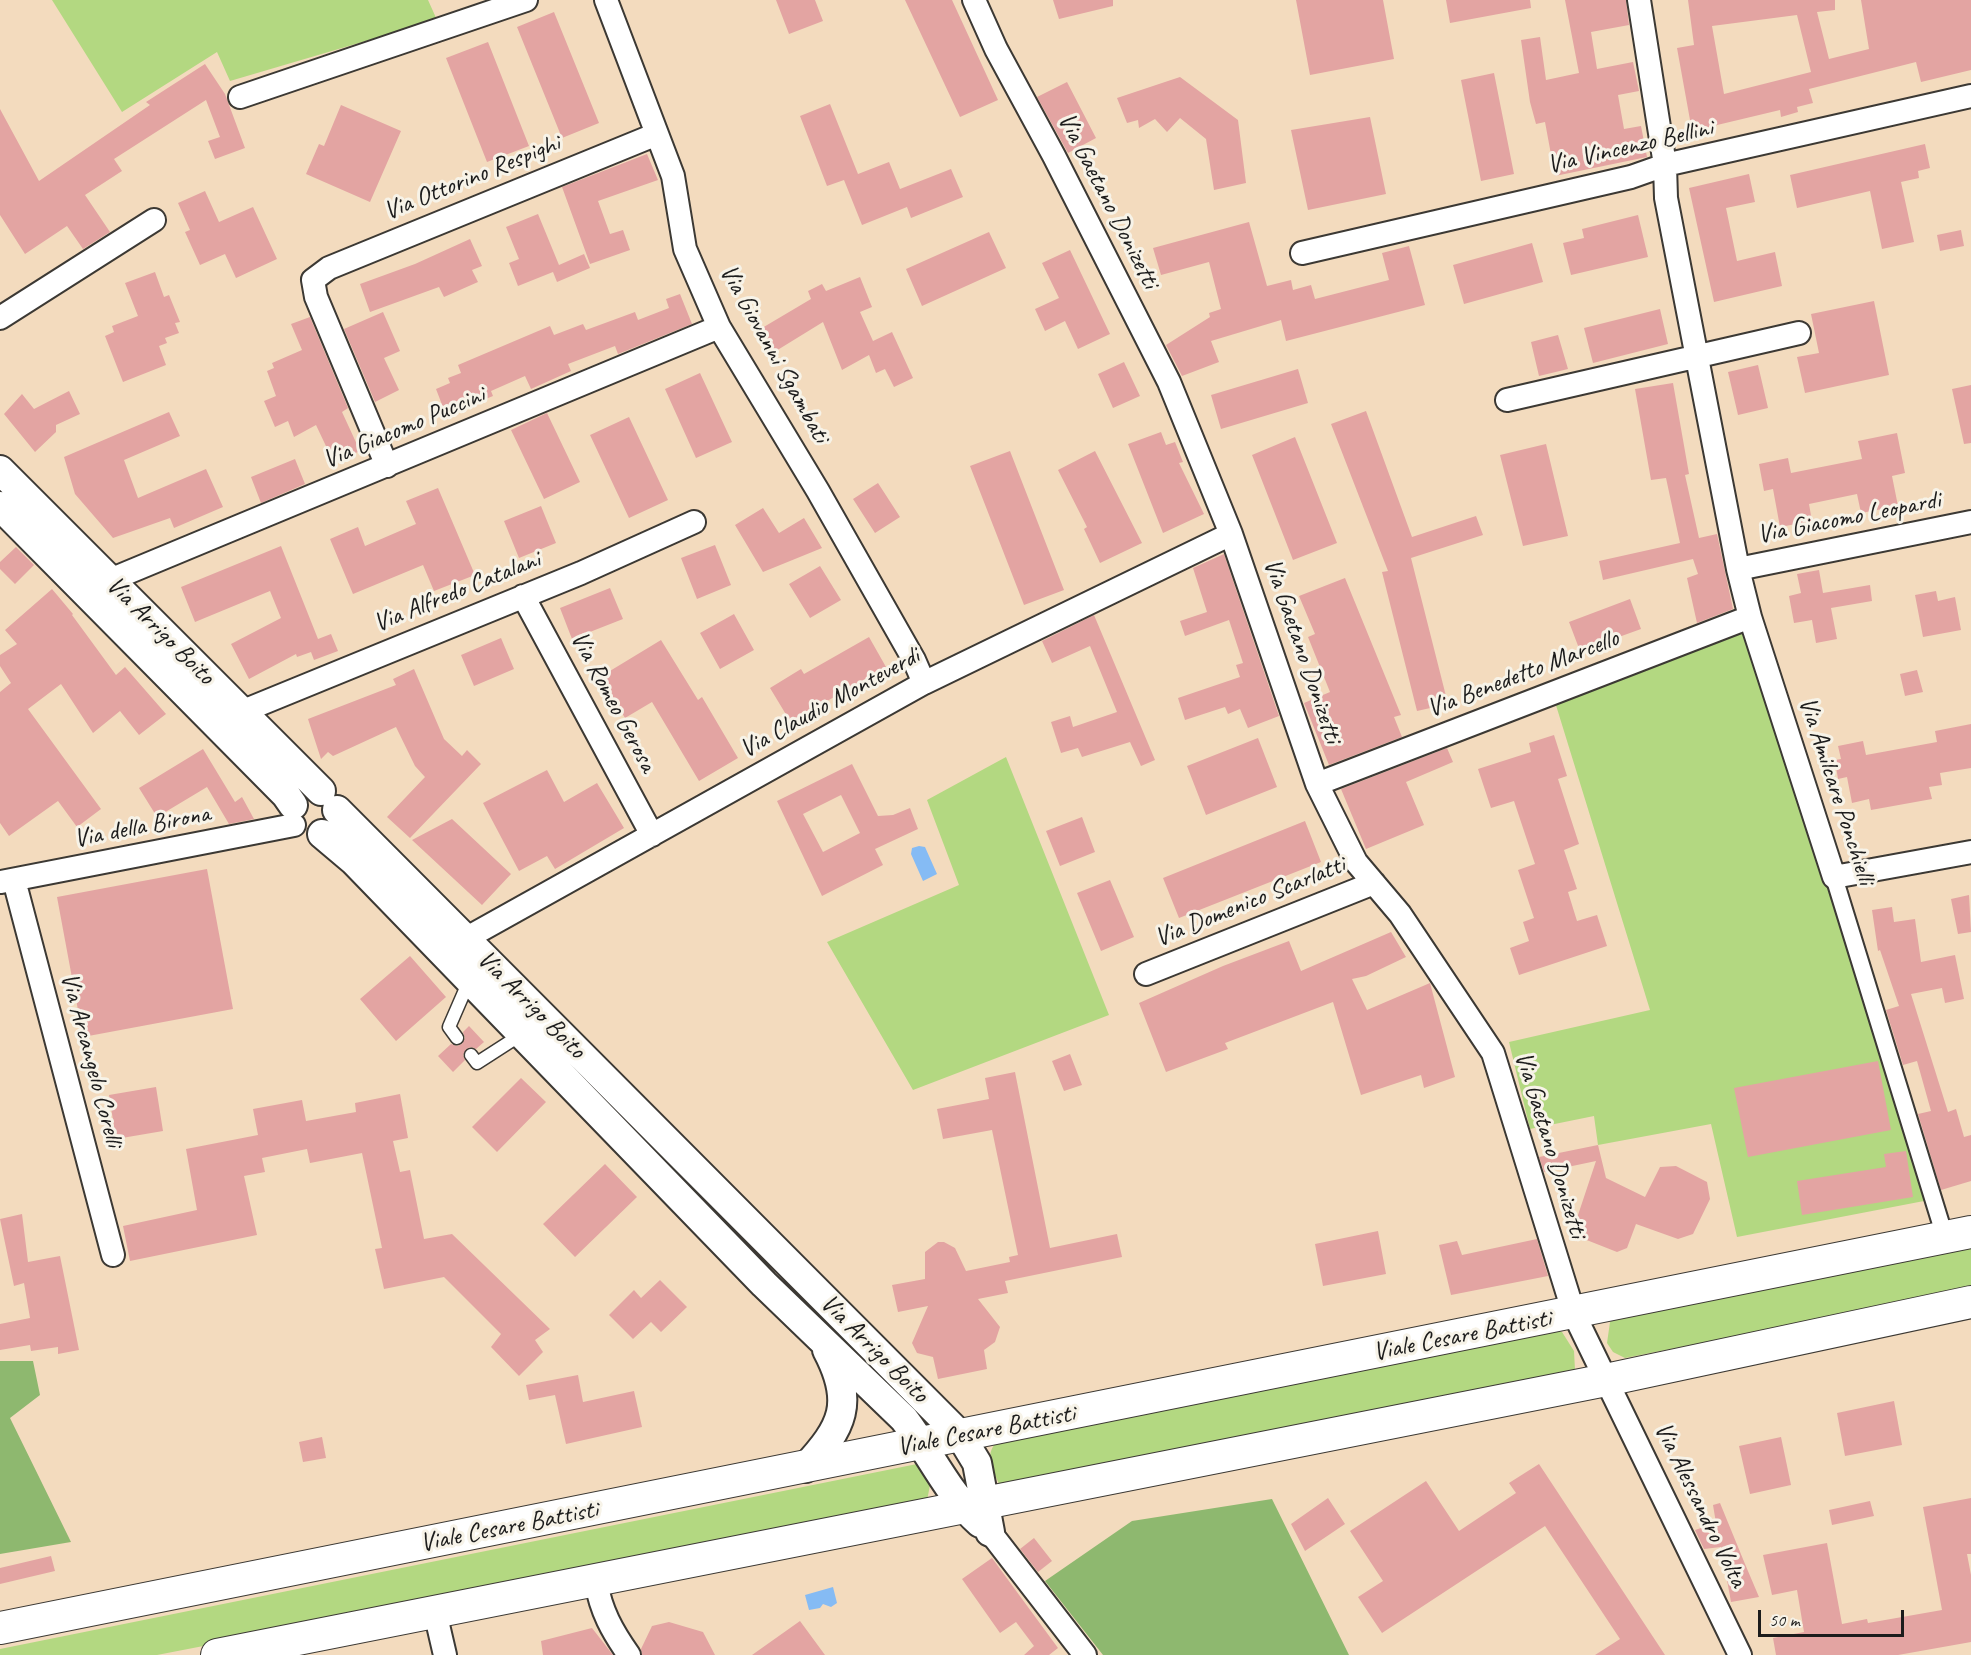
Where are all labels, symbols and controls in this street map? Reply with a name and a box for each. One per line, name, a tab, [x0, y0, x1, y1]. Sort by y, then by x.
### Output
street label: Via Gaetano Donizetti	[1050, 108, 1166, 294]
street label: Via Vincenzo Bellini	[1544, 113, 1716, 181]
street label: Via Ottorino Respighi	[379, 128, 565, 228]
street label: Via Giovanni Sgambati	[712, 259, 836, 449]
street label: Via Giacomo Puccini	[318, 380, 490, 476]
street label: Via Giacomo Leopardi	[1755, 485, 1943, 551]
street label: Via Alfredo Catalani	[369, 544, 545, 640]
street label: Via Gaetano Donizetti	[1256, 555, 1348, 747]
street label: Via Arrigo Boito	[99, 570, 221, 692]
street label: Via Benedetto Marcello	[1423, 623, 1623, 725]
street label: Via Romeo Gerosa	[563, 626, 663, 778]
street label: Via Claudio Monteverdi	[735, 641, 925, 765]
street label: Via Amilcare Ponchielli	[1791, 693, 1881, 889]
street label: Via della Birona	[71, 799, 213, 855]
street label: Via Domenico Scarlatti	[1150, 850, 1350, 954]
street label: Via Arrigo Boito	[470, 944, 592, 1066]
street label: Via Arcangelo Corelli	[53, 969, 129, 1151]
street label: Via Gaetano Donizetti	[1507, 1048, 1593, 1242]
street label: Via Arrigo Boito	[813, 1288, 935, 1410]
street label: Viale Cesare Battisti	[1370, 1303, 1554, 1369]
street label: Viale Cesare Battisti	[894, 1398, 1078, 1464]
street label: Via Alessandro Volta	[1647, 1417, 1753, 1593]
street label: Viale Cesare Battisti	[417, 1494, 601, 1560]
scale bar	[1761, 1598, 1906, 1636]
text: 50 m	[1769, 1609, 1800, 1631]

